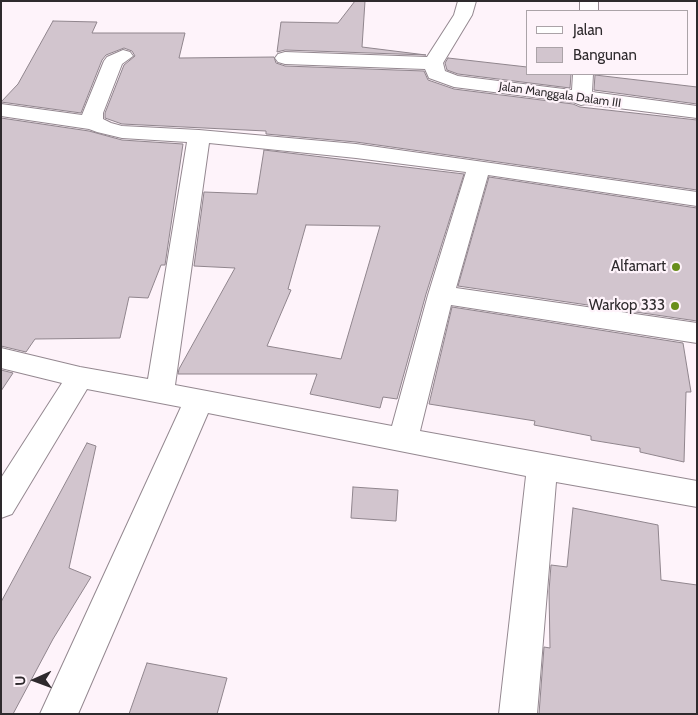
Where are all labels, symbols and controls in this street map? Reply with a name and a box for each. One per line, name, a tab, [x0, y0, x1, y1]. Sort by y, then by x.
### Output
legend	[526, 10, 688, 75]
text: Jalan	[573, 21, 603, 39]
text: Bangunan	[573, 46, 637, 64]
street label: Jalan Manggala Dalam III	[498, 79, 622, 111]
place label: Alfamart	[611, 258, 666, 276]
marker: Alfamart	[670, 261, 682, 273]
place label: Warkop 333	[589, 297, 665, 315]
marker: Warkop 333	[669, 300, 681, 312]
north arrow	[10, 655, 60, 705]
text: U	[11, 675, 29, 686]

